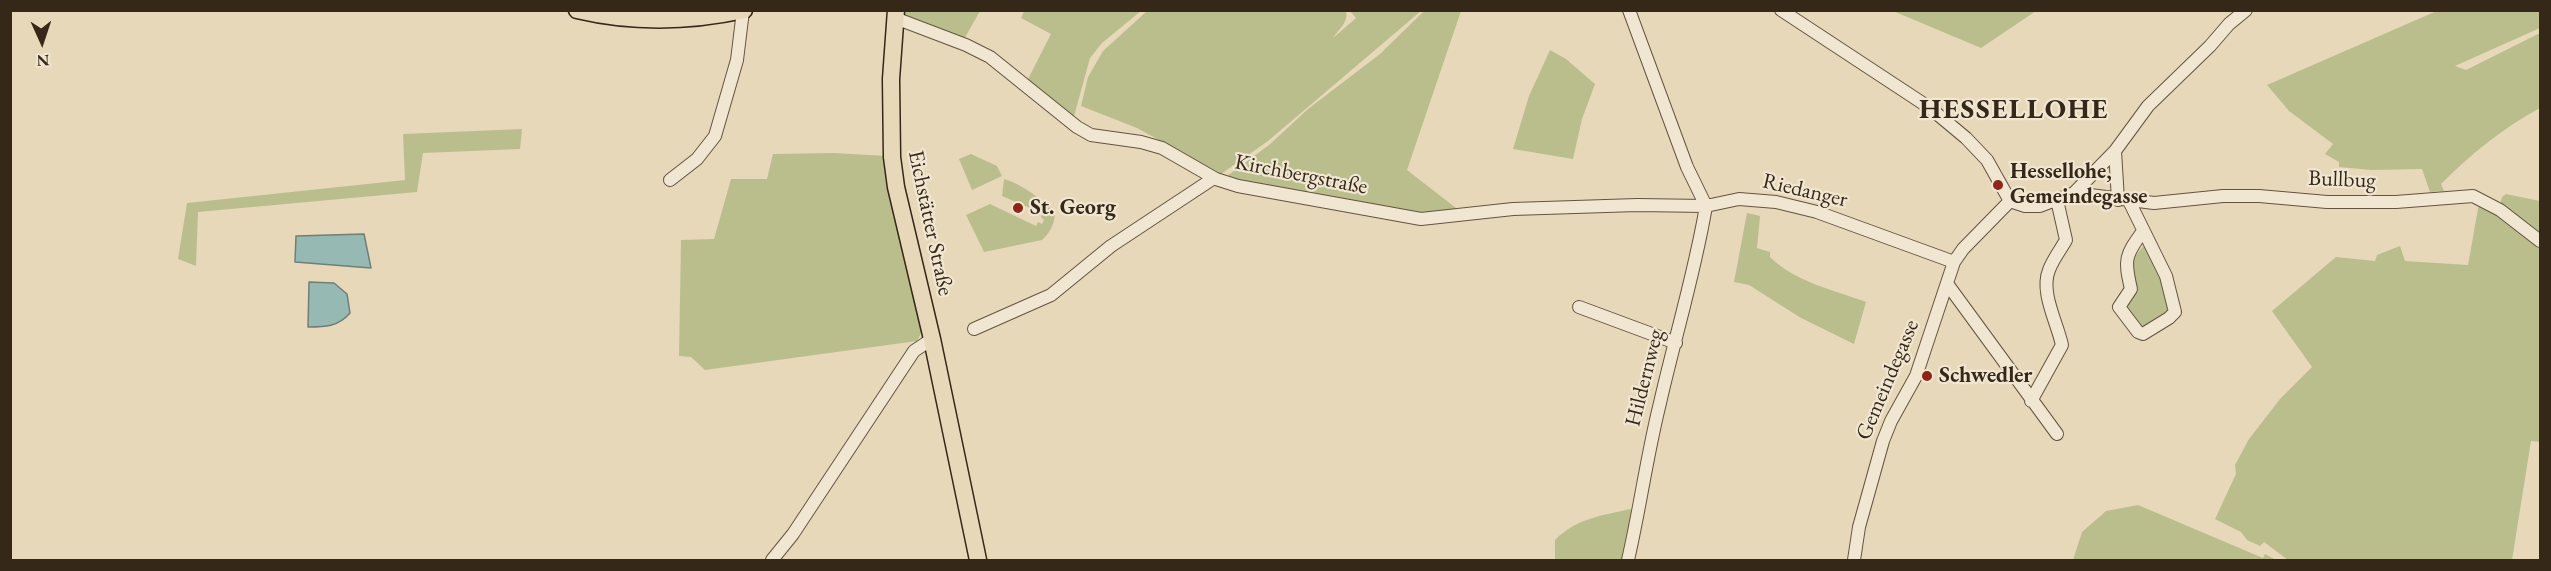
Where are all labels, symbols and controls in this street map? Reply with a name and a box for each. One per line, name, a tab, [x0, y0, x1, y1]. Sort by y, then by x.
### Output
north arrow	[12, 12, 72, 72]
text: N	[36, 50, 50, 71]
district label: HESSELLOHE	[1919, 93, 2109, 127]
street label: Eichstätter Straße	[902, 148, 958, 298]
street label: Kirchbergstraße	[1232, 149, 1370, 201]
place label: Hessellohe, Gemeindegasse	[2010, 159, 2147, 210]
street label: Bullbug	[2308, 166, 2376, 194]
street label: Riedanger	[1760, 168, 1850, 214]
marker: Hessellohe, Gemeindegasse	[1991, 178, 2005, 192]
place label: St. Georg	[1030, 195, 1116, 221]
marker: St. Georg	[1011, 201, 1025, 215]
street label: Gemeindegasse	[1851, 316, 1925, 444]
street label: Hildernweg	[1620, 327, 1670, 429]
place label: Schwedler	[1939, 363, 2032, 389]
marker: Schwedler	[1920, 369, 1934, 383]

